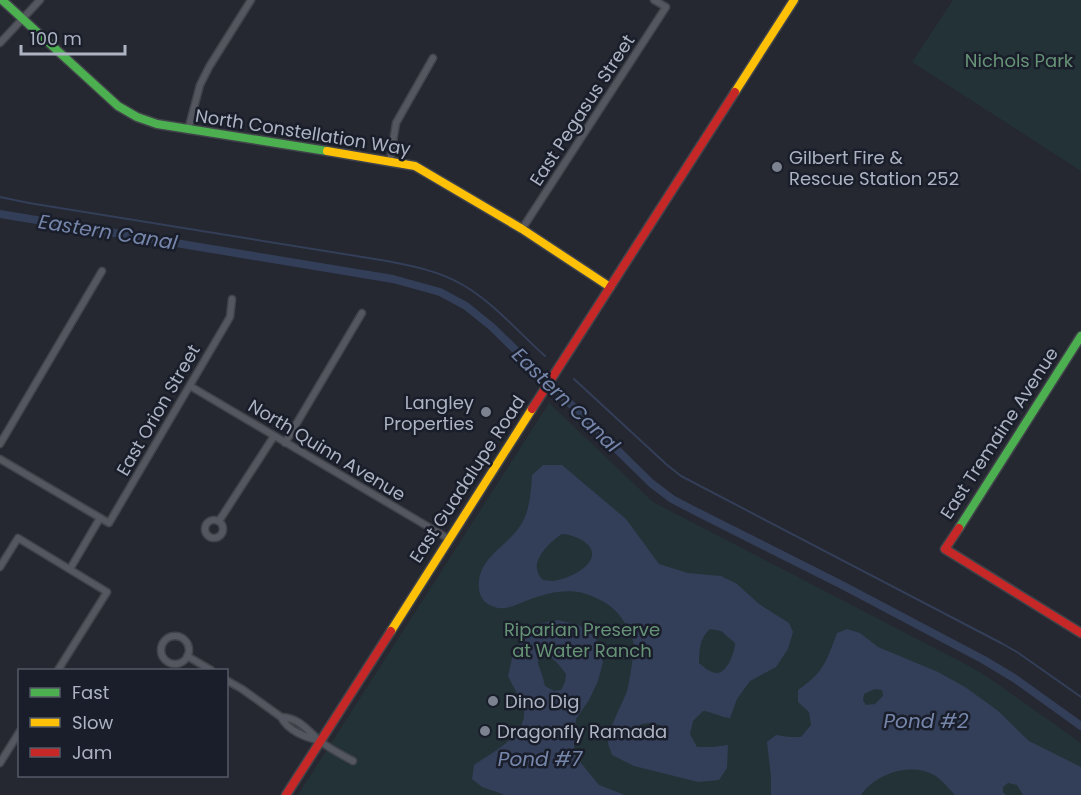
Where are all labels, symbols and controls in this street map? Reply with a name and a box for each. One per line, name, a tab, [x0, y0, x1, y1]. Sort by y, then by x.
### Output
scale bar	[21, 18, 124, 56]
text: 100 m	[30, 26, 82, 51]
street label: East Pegasus Street	[524, 29, 640, 191]
park label: Nichols Park	[965, 48, 1074, 73]
street label: North Constellation Way	[194, 103, 412, 161]
place label: Gilbert Fire & Rescue Station 252	[789, 145, 959, 191]
marker: Gilbert Fire & Rescue Station 252	[770, 160, 784, 174]
water label: Eastern Canal	[37, 207, 180, 257]
street label: East Orion Street	[110, 340, 206, 480]
water label: Eastern Canal	[506, 341, 626, 459]
street label: East Tremaine Avenue	[934, 342, 1064, 524]
place label: Langley Properties	[384, 390, 474, 436]
street label: East Guadalupe Road	[403, 390, 531, 568]
street label: North Quinn Avenue	[244, 393, 410, 507]
marker: Langley Properties	[479, 405, 493, 419]
park label: Riparian Preserve at Water Ranch	[504, 617, 660, 663]
legend	[18, 669, 228, 777]
text: Fast	[72, 680, 109, 705]
place label: Dino Dig	[505, 689, 579, 714]
marker: Dino Dig	[486, 694, 500, 708]
water label: Pond #2	[884, 707, 969, 735]
text: Slow	[72, 710, 114, 735]
place label: Dragonfly Ramada	[497, 719, 667, 744]
marker: Dragonfly Ramada	[478, 724, 492, 738]
text: Jam	[72, 740, 112, 765]
water label: Pond #7	[498, 745, 583, 773]

